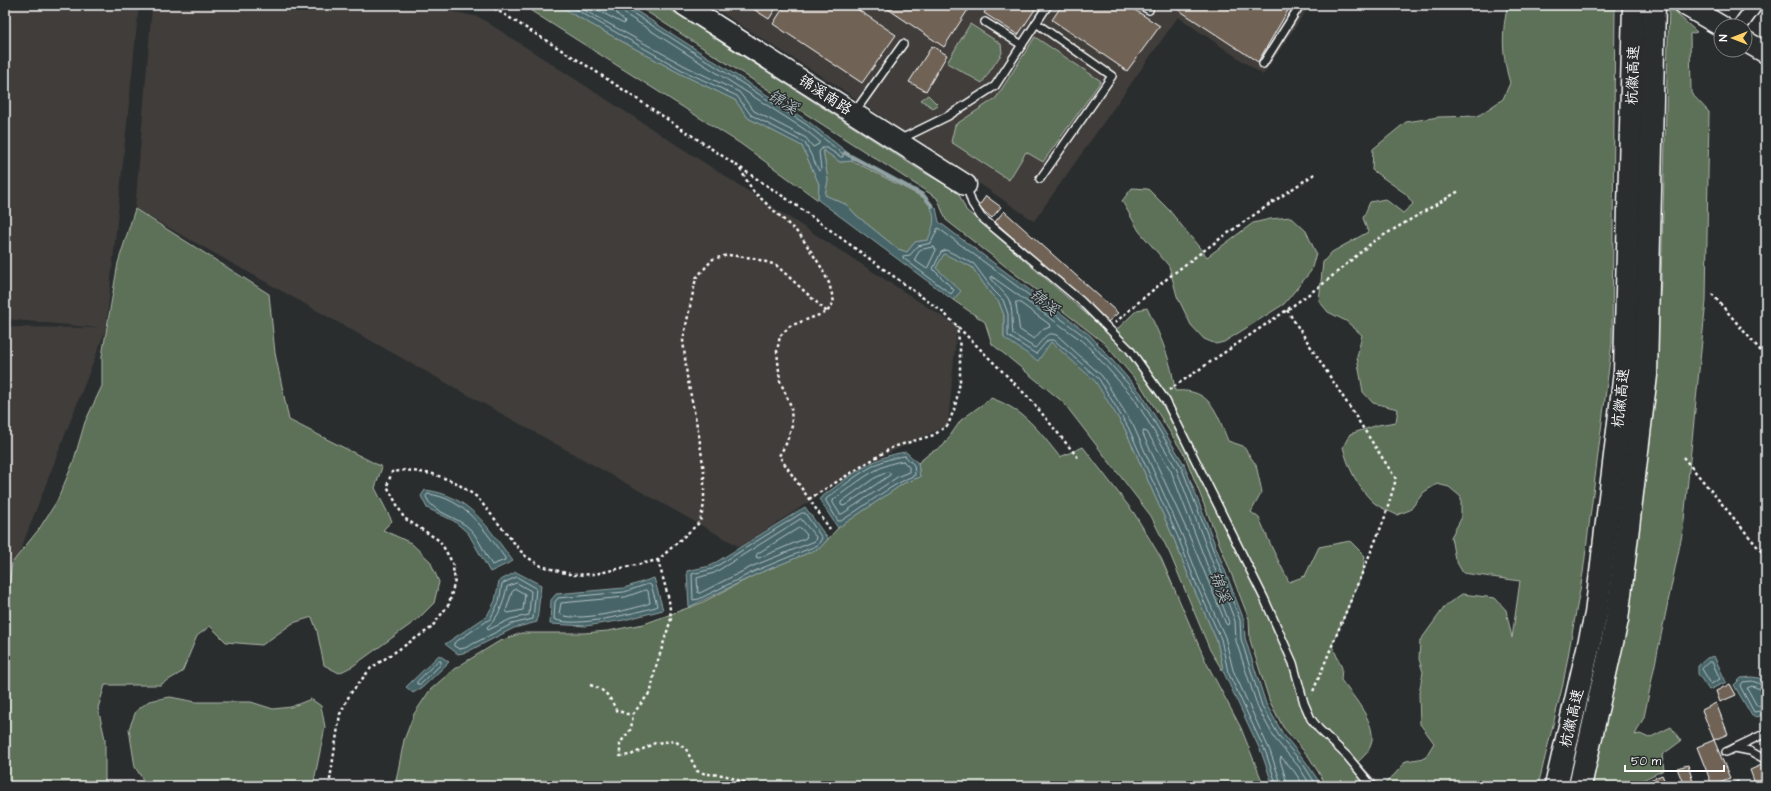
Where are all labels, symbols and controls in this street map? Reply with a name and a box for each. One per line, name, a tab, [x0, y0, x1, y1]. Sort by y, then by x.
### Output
north arrow	[1713, 18, 1753, 58]
text: N	[1716, 34, 1731, 41]
street label: 杭徽高速	[1621, 45, 1645, 105]
street label: 锦溪南路	[794, 70, 856, 120]
water label: 锦溪	[764, 84, 803, 120]
water label: 锦溪	[1025, 283, 1064, 321]
street label: 杭徽高速	[1607, 367, 1635, 429]
water label: 锦溪	[1204, 568, 1236, 607]
street label: 杭徽高速	[1555, 686, 1589, 750]
scale bar	[1625, 747, 1724, 773]
text: 50 m	[1631, 753, 1662, 770]

